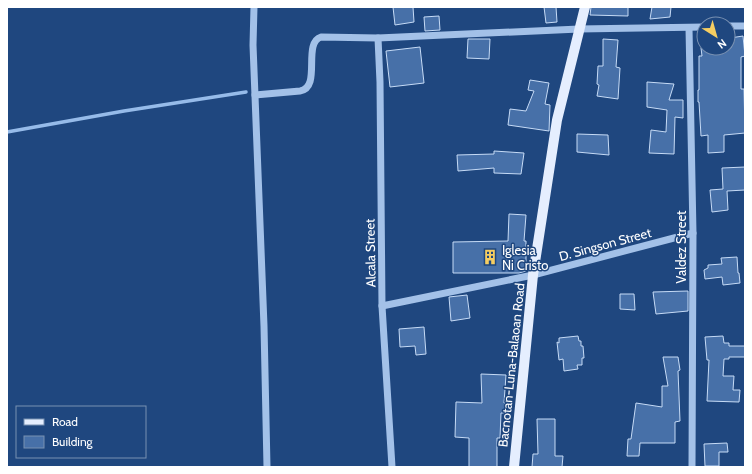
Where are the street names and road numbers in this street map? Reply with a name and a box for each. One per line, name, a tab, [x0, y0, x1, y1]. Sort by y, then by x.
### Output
street label: Valdez Street	[673, 210, 689, 283]
street label: Alcala Street	[361, 218, 379, 287]
street label: D. Singson Street	[557, 224, 654, 264]
street label: Bacnotan-Luna-Balaoan Road	[494, 282, 528, 448]

